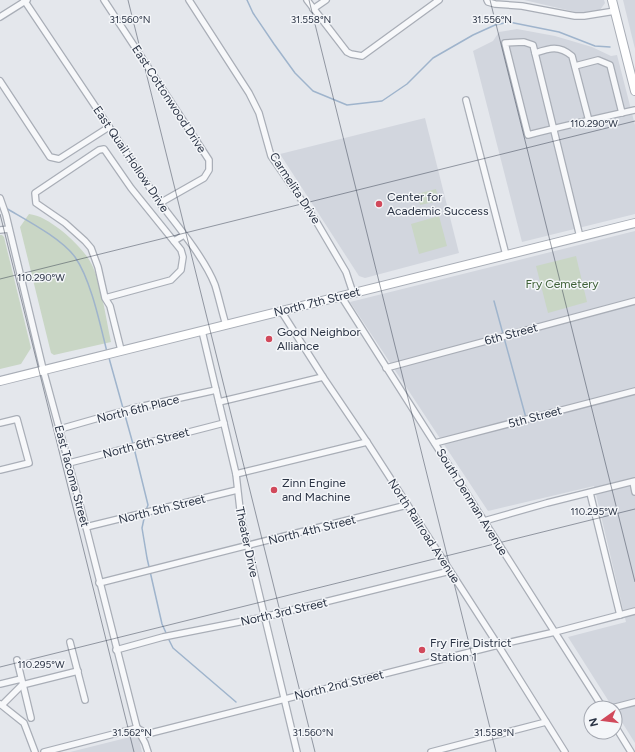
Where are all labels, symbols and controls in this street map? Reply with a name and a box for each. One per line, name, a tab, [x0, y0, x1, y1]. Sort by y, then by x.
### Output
text: 31.560°N	[110, 13, 150, 26]
text: 31.558°N	[291, 13, 331, 26]
text: 31.556°N	[472, 13, 512, 26]
street label: East Cottonwood Drive	[129, 43, 209, 156]
street label: East Quail Hollow Drive	[90, 103, 172, 215]
text: 110.290°W	[570, 117, 618, 130]
street label: Carmelita Drive	[267, 150, 324, 227]
place label: Center for Academic Success	[387, 190, 489, 218]
marker: Center for Academic Success	[374, 199, 384, 209]
text: 110.290°W	[17, 271, 65, 284]
park label: Fry Cemetery	[525, 277, 599, 291]
street label: North 7th Street	[272, 284, 362, 320]
street label: 6th Street	[483, 320, 540, 348]
place label: Good Neighbor Alliance	[277, 325, 360, 353]
marker: Good Neighbor Alliance	[264, 334, 274, 344]
street label: North 6th Place	[95, 392, 181, 426]
street label: 5th Street	[507, 403, 564, 431]
street label: East Tacoma Street	[52, 424, 92, 529]
street label: North 6th Street	[101, 425, 191, 461]
street label: South Denman Avenue	[433, 446, 511, 558]
place label: Zinn Engine and Machine	[282, 476, 351, 504]
street label: North Railroad Avenue	[385, 476, 463, 586]
marker: Zinn Engine and Machine	[269, 485, 279, 495]
street label: North 5th Street	[117, 491, 207, 527]
street label: Theater Drive	[233, 505, 261, 579]
text: 110.295°W	[570, 505, 618, 518]
street label: North 4th Street	[267, 512, 358, 548]
street label: North 3rd Street	[239, 595, 329, 629]
place label: Fry Fire District Station 1	[430, 636, 512, 664]
marker: Fry Fire District Station 1	[417, 645, 427, 655]
text: 110.295°W	[17, 658, 65, 671]
street label: North 2nd Street	[293, 667, 386, 703]
north arrow	[583, 700, 623, 740]
text: N	[586, 717, 601, 728]
text: 31.562°N	[112, 726, 152, 739]
text: 31.560°N	[293, 726, 333, 739]
text: 31.558°N	[474, 726, 514, 739]

